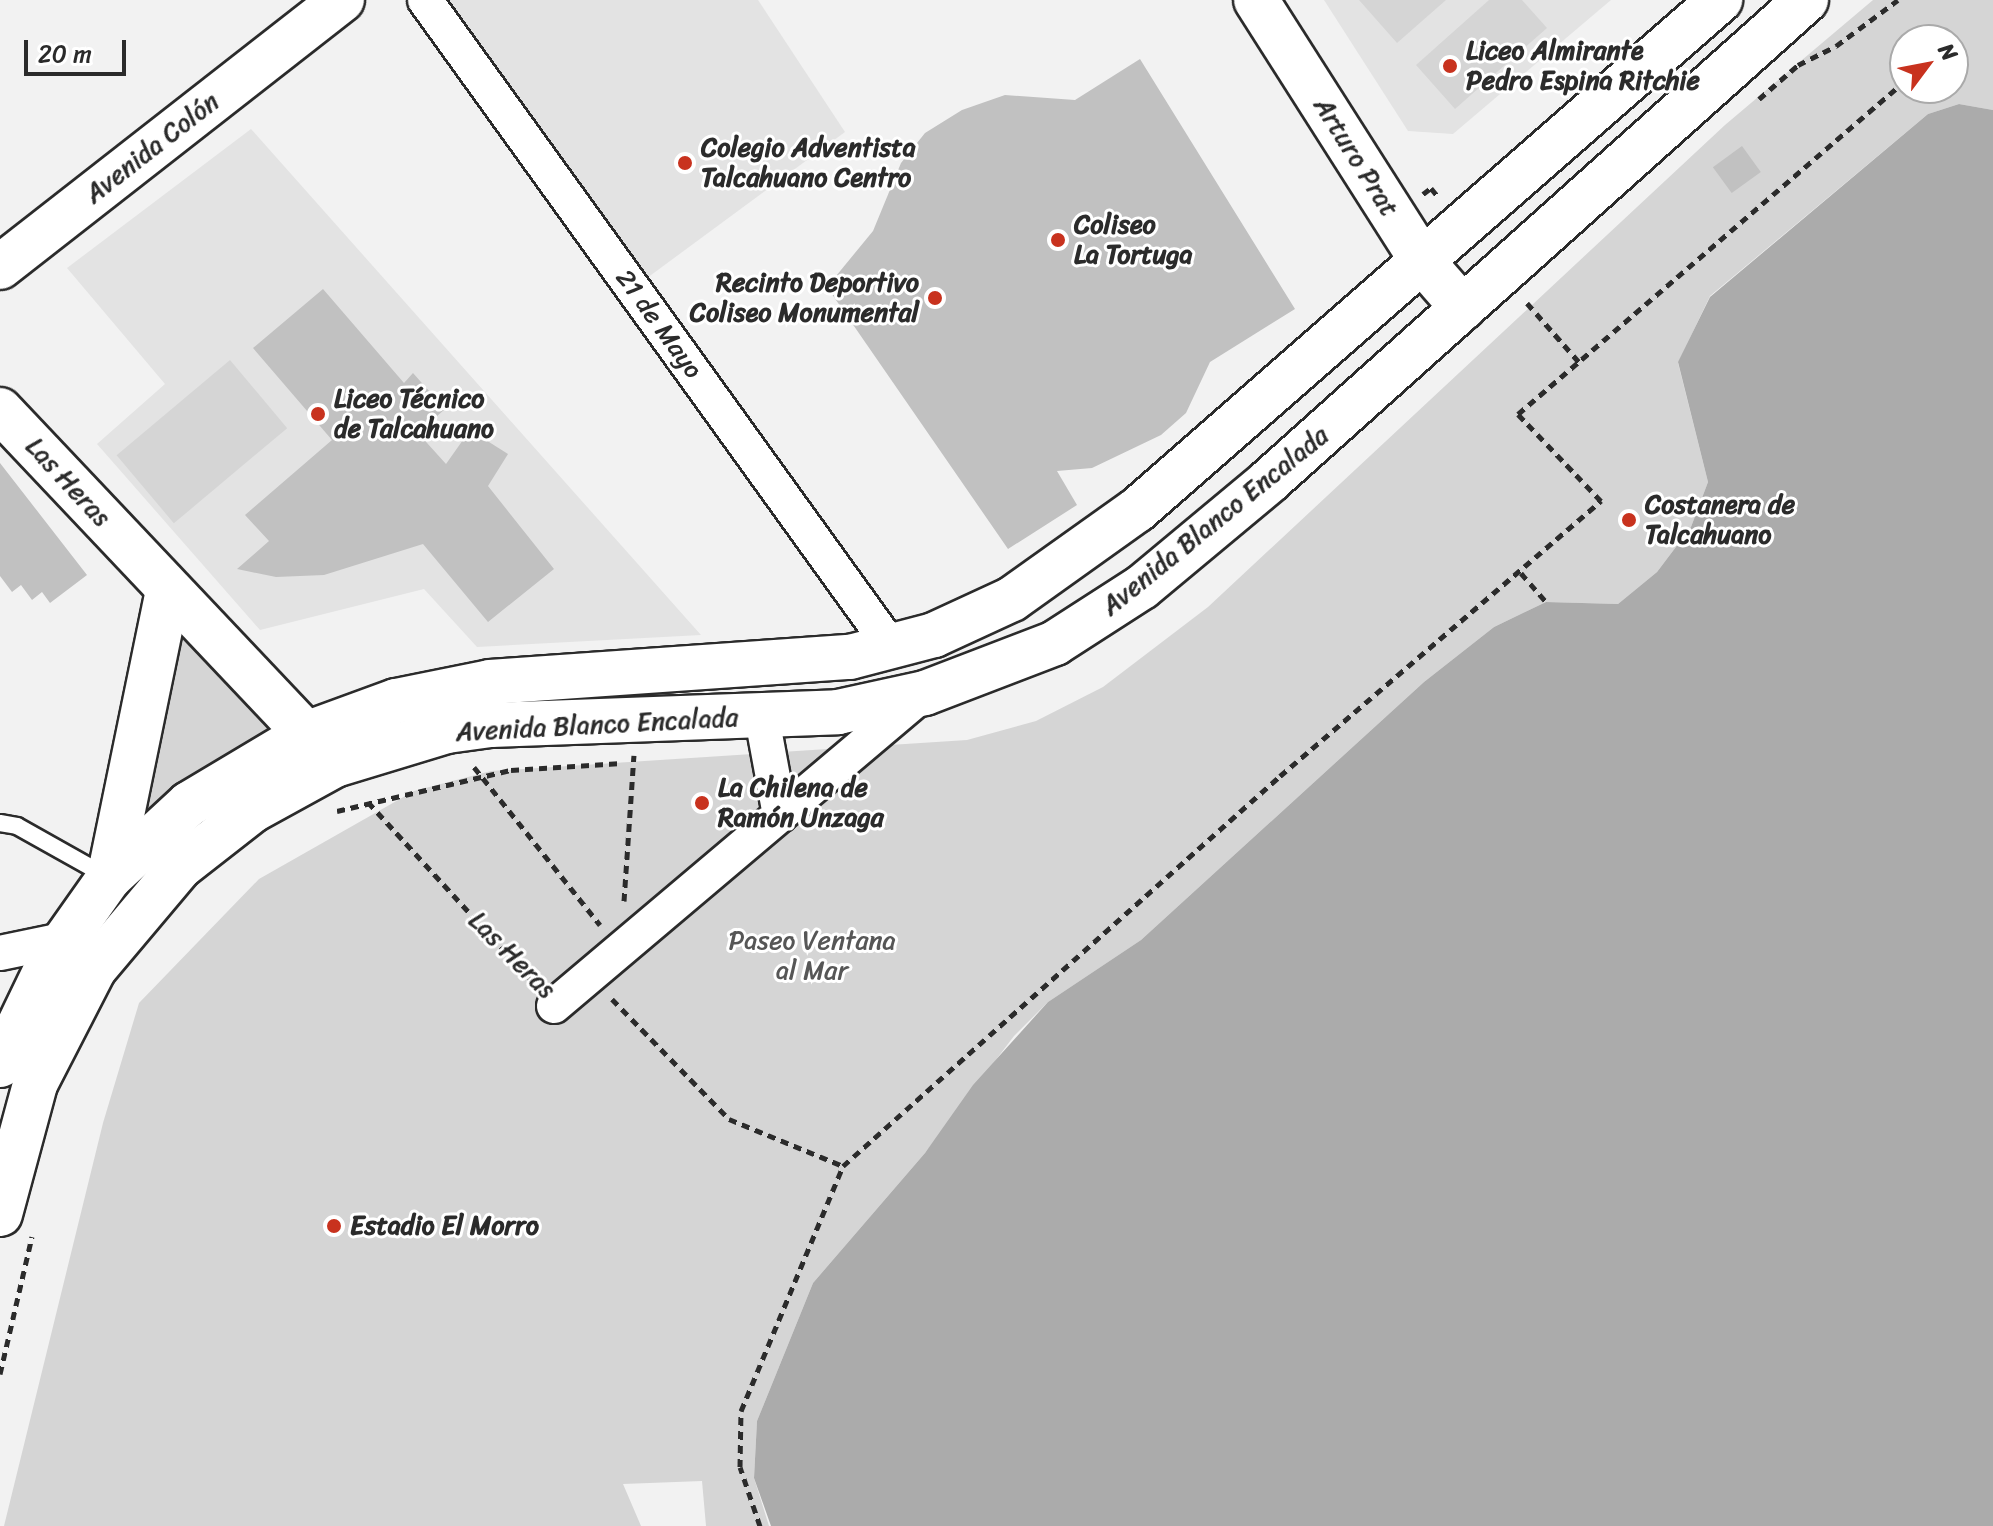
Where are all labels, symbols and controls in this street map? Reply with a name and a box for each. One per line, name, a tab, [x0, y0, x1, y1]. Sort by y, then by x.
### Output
scale bar	[28, 24, 130, 74]
north arrow	[1889, 24, 1969, 104]
text: 20 m	[38, 33, 92, 75]
place label: Liceo Almirante Pedro Espina Ritchie	[1466, 35, 1701, 96]
text: N	[1928, 35, 1969, 69]
marker: Liceo Almirante Pedro Espina Ritchie	[1441, 57, 1459, 75]
street label: Avenida Colón	[79, 86, 225, 210]
street label: Arturo Prat	[1307, 92, 1405, 222]
place label: Colegio Adventista Talcahuano Centro	[701, 132, 916, 194]
marker: Colegio Adventista Talcahuano Centro	[676, 154, 694, 172]
place label: Coliseo La Tortuga	[1074, 209, 1193, 270]
marker: Coliseo La Tortuga	[1049, 231, 1067, 249]
street label: 21 de Mayo	[609, 263, 709, 385]
place label: Recinto Deportivo Coliseo Monumental	[690, 267, 919, 328]
marker: Recinto Deportivo Coliseo Monumental	[926, 289, 944, 307]
place label: Liceo Técnico de Talcahuano	[334, 383, 494, 444]
marker: Liceo Técnico de Talcahuano	[309, 405, 327, 423]
street label: Avenida Blanco Encalada	[1095, 420, 1335, 622]
street label: Las Heras	[19, 431, 117, 533]
place label: Costanera de Talcahuano	[1645, 489, 1795, 550]
marker: Costanera de Talcahuano	[1620, 511, 1638, 529]
street label: Avenida Blanco Encalada	[455, 702, 739, 748]
place label: La Chilena de Ramón Unzaga	[718, 772, 884, 834]
marker: La Chilena de Ramón Unzaga	[693, 794, 711, 812]
street label: Las Heras	[462, 905, 562, 1005]
park label: Paseo Ventana al Mar	[729, 925, 895, 986]
place label: Estadio El Morro	[350, 1210, 539, 1242]
marker: Estadio El Morro	[325, 1217, 343, 1235]

